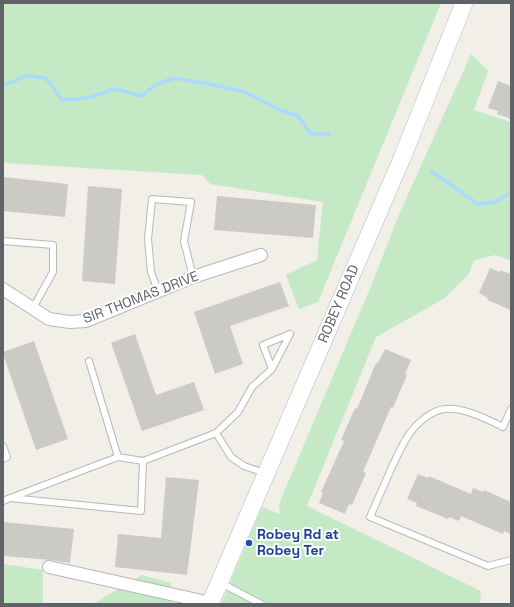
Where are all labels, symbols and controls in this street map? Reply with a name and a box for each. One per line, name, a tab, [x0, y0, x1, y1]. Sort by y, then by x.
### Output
street label: ROBEY ROAD	[315, 262, 363, 346]
street label: SIR THOMAS DRIVE	[81, 268, 201, 328]
place label: Robey Rd at Robey Ter	[257, 527, 339, 560]
marker: Robey Rd at Robey Ter	[244, 538, 254, 548]

